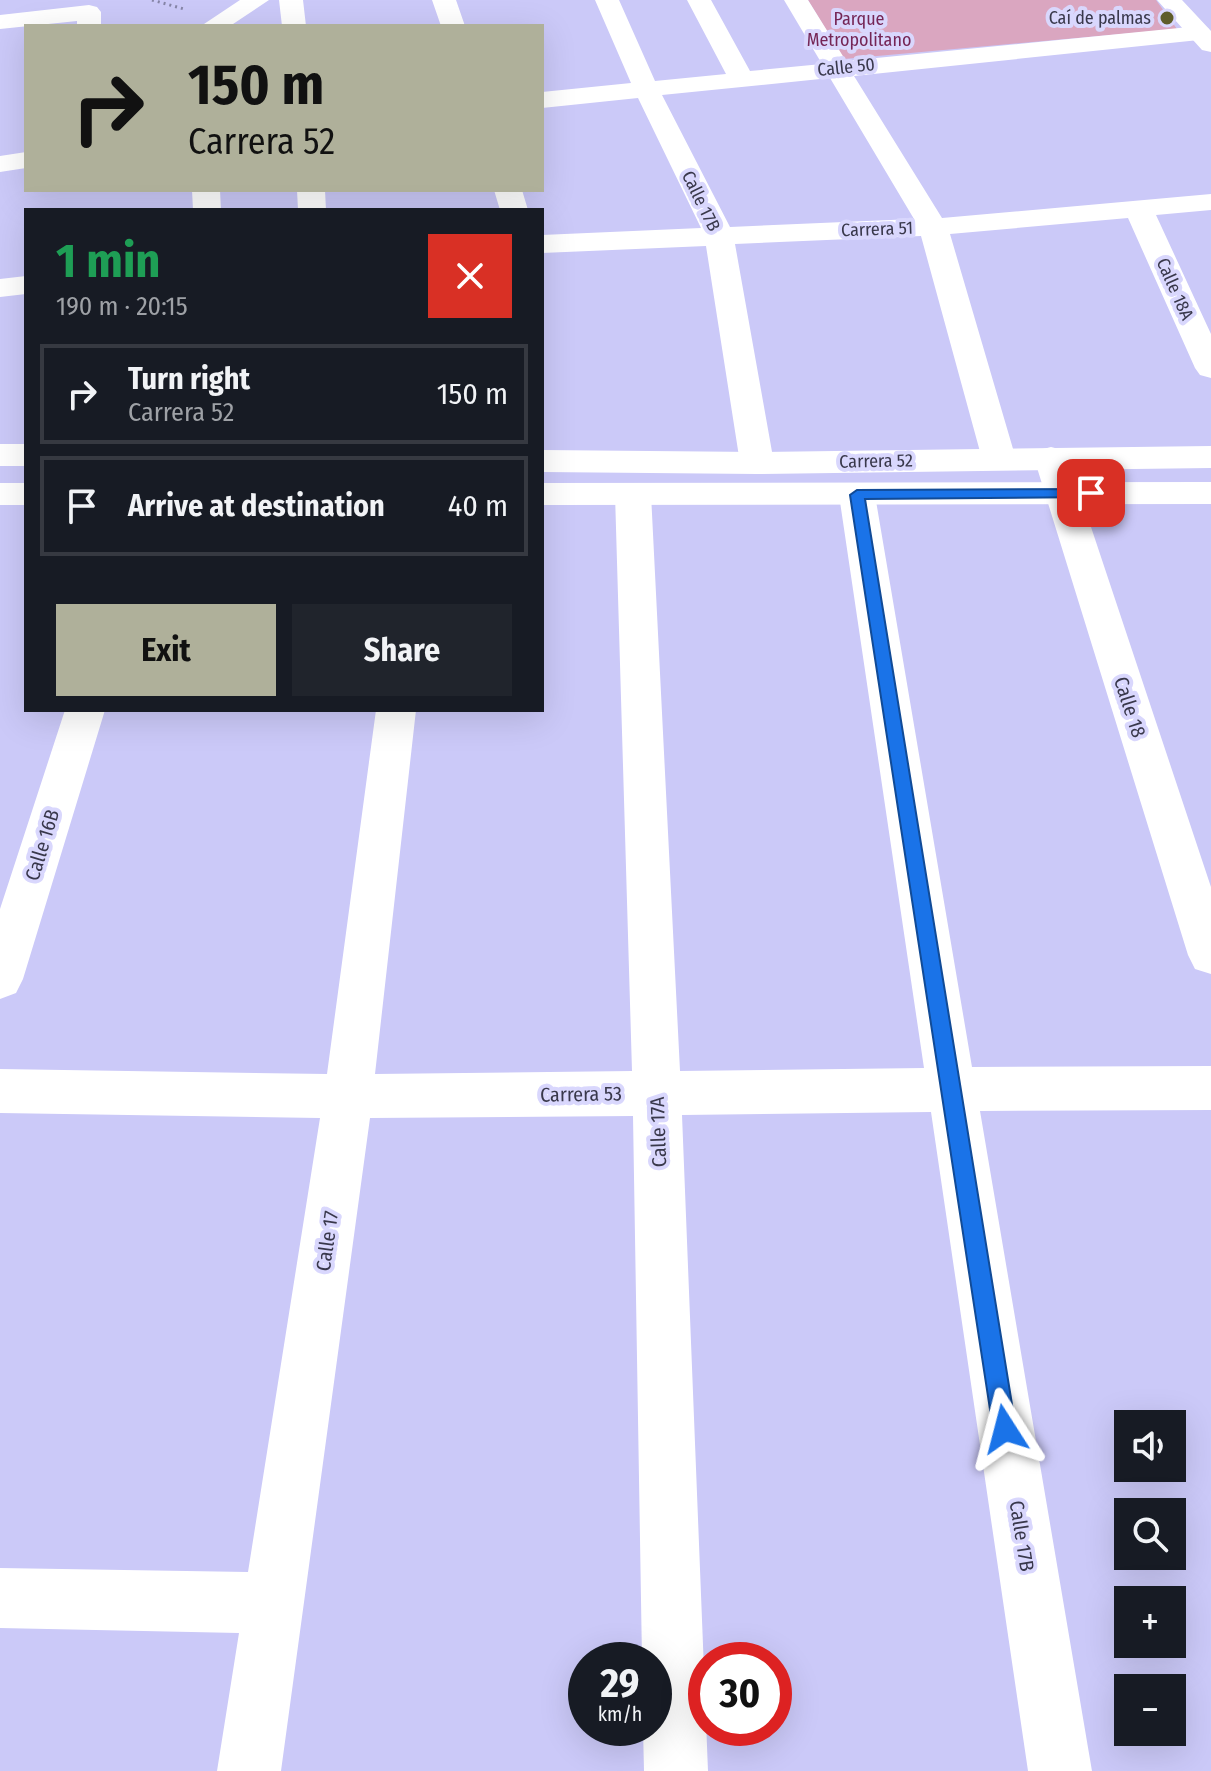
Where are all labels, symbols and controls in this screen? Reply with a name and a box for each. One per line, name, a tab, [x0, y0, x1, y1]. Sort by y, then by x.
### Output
place label: Caí de palmas	[1049, 7, 1151, 29]
park label: Parque Metropolitano	[807, 8, 911, 51]
marker: Caí de palmas	[1158, 9, 1176, 27]
text: 150 m	[188, 52, 324, 119]
street label: Calle 50	[816, 53, 876, 81]
icon: right	[56, 56, 160, 160]
text: Carrera 52	[188, 120, 335, 164]
street label: Calle 17B	[677, 167, 725, 235]
street label: Carrera 51	[841, 217, 913, 241]
text: 1 min	[56, 232, 161, 290]
button: close	[428, 234, 512, 318]
street label: Calle 18A	[1152, 255, 1199, 324]
text: 190 m · 20:15	[56, 291, 188, 322]
text: Turn right	[128, 361, 250, 397]
icon: right	[60, 372, 104, 416]
text: 150 m	[437, 376, 508, 412]
text: Carrera 52	[128, 397, 234, 428]
street label: Carrera 52	[839, 449, 913, 473]
pin	[1057, 459, 1125, 527]
icon: arrive	[1069, 471, 1113, 515]
icon: arrive	[60, 484, 104, 528]
text: Arrive at destination	[128, 488, 385, 524]
text: 40 m	[448, 488, 508, 524]
button: Exit	[56, 604, 276, 696]
button: Share	[292, 604, 512, 696]
street label: Calle 18	[1109, 674, 1151, 740]
street label: Calle 16B	[20, 806, 64, 884]
street label: Carrera 53	[540, 1081, 622, 1107]
street label: Calle 17A	[645, 1096, 671, 1168]
street label: Calle 17	[311, 1209, 343, 1273]
position arrow	[963, 1387, 1047, 1471]
map controls	[1114, 1410, 1186, 1746]
button: sound	[1114, 1410, 1186, 1482]
button: search	[1114, 1498, 1186, 1570]
street label: Calle 17B	[1005, 1499, 1039, 1573]
button: +	[1114, 1586, 1186, 1658]
speed limit sign: 30	[688, 1642, 792, 1746]
text: 29	[600, 1660, 639, 1708]
button: −	[1114, 1674, 1186, 1746]
text: km/h	[598, 1702, 642, 1726]

